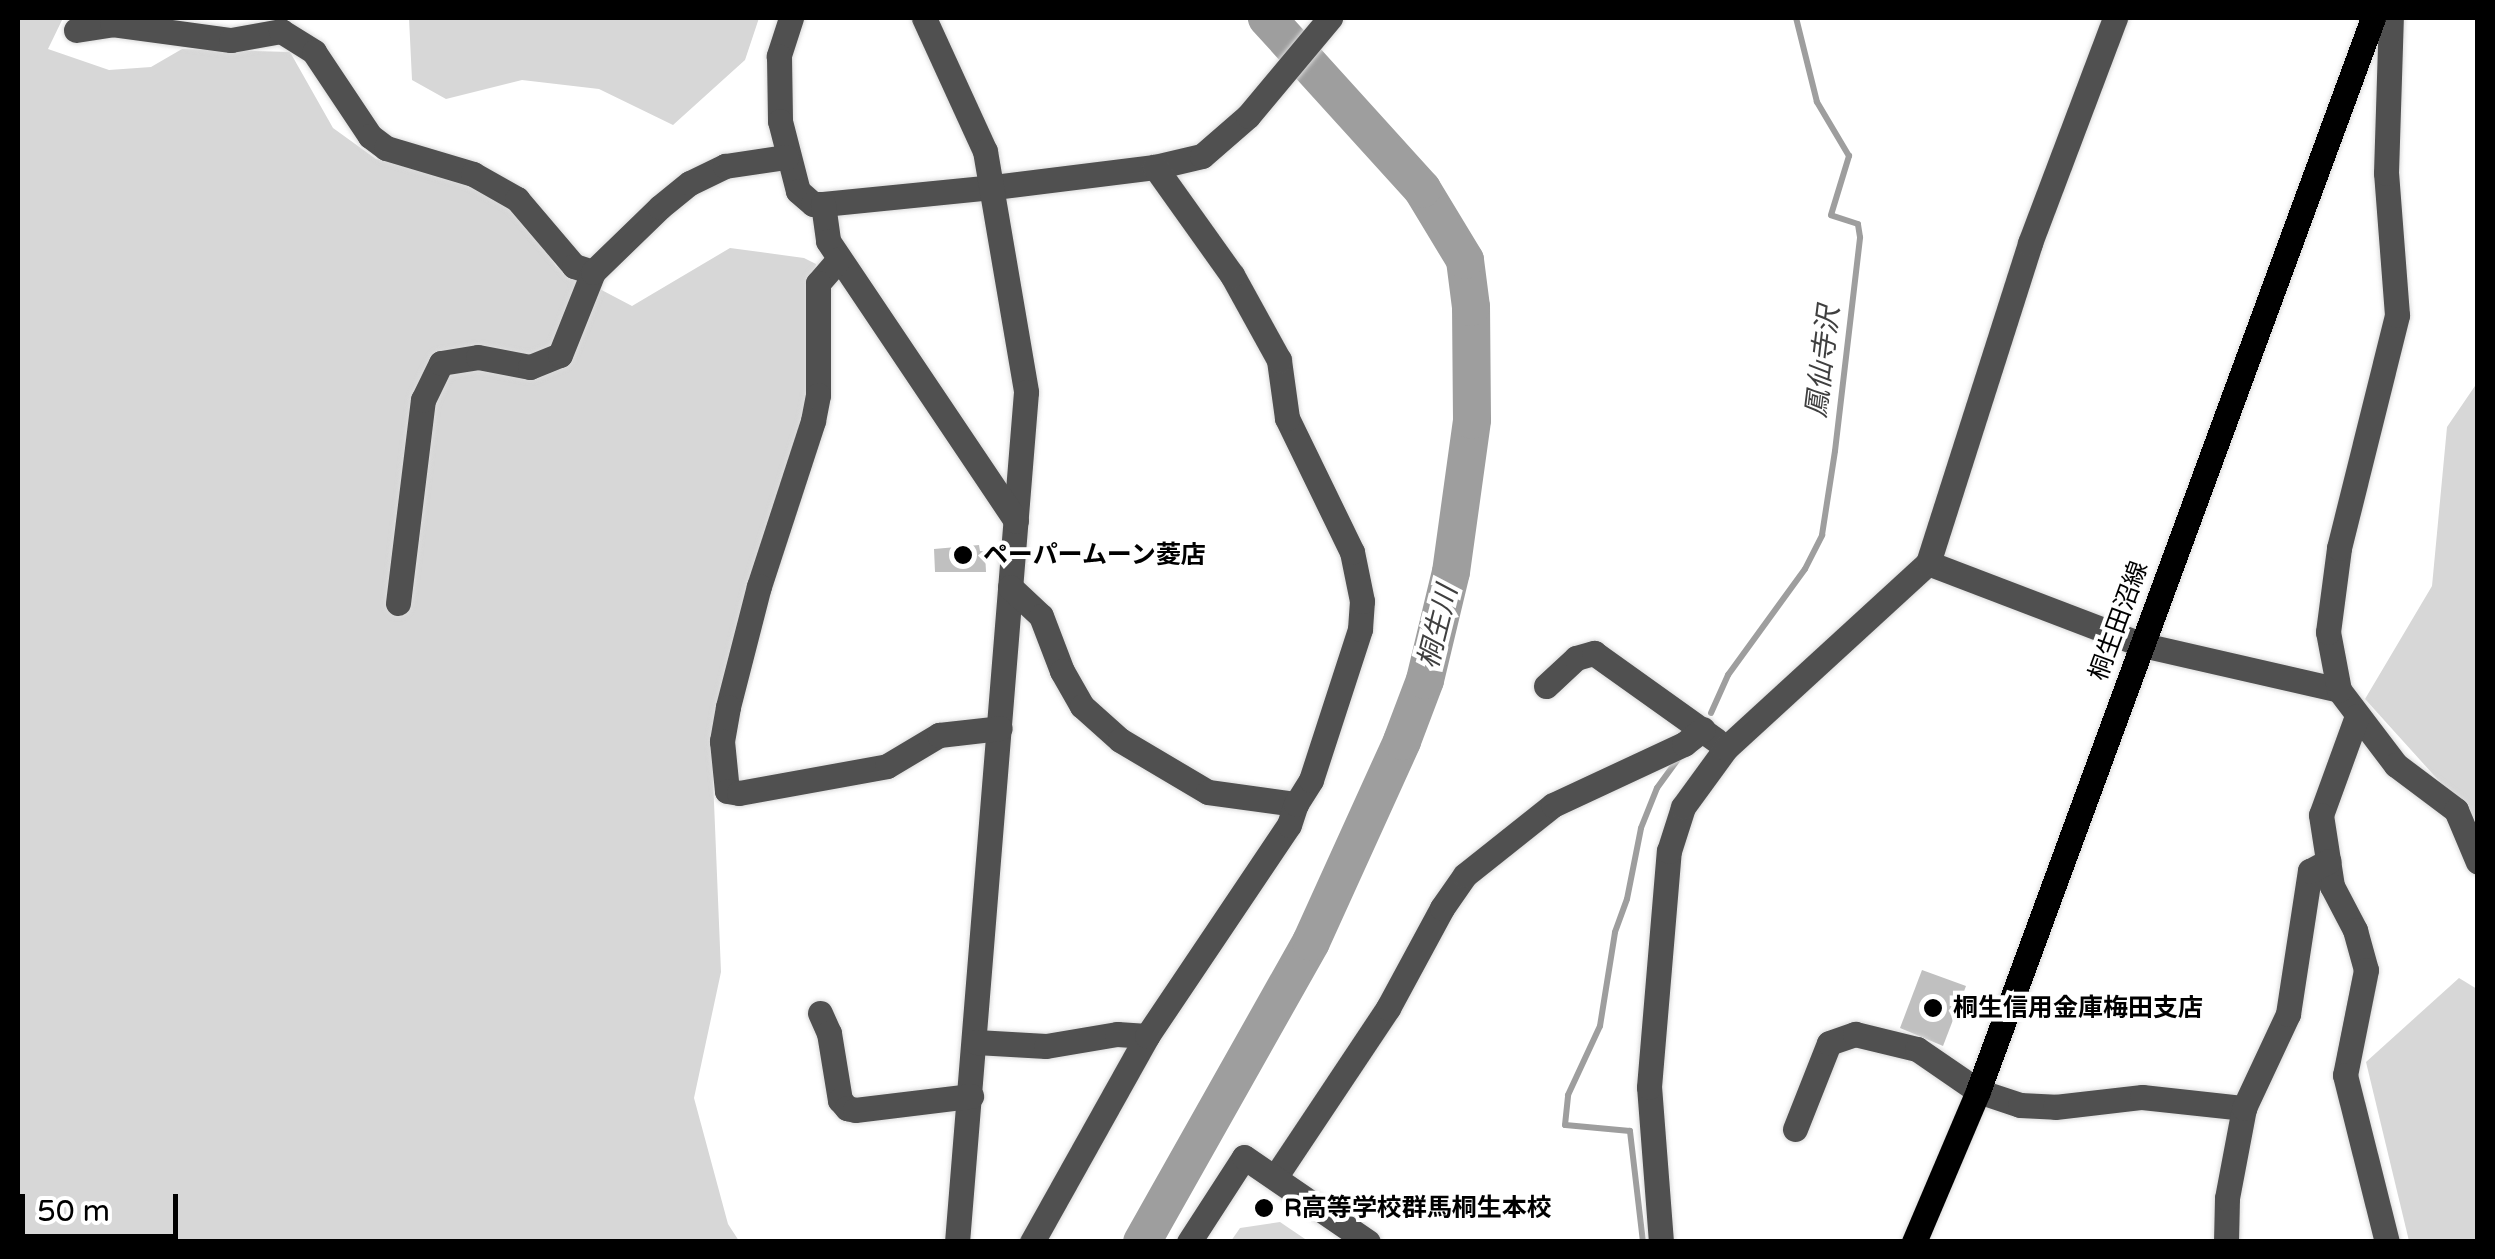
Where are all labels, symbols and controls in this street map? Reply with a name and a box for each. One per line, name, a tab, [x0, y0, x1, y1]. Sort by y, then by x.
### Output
water label: 鳳仙寺沢	[1800, 304, 1846, 420]
place label: ペーパームーン菱店	[983, 540, 1208, 570]
marker: ペーパームーン菱店	[952, 544, 974, 566]
street label: 桐生田沼線	[2084, 557, 2154, 685]
water label: 桐生川	[1412, 582, 1464, 672]
place label: 桐生信用金庫梅田支店	[1953, 993, 2203, 1023]
marker: 桐生信用金庫梅田支店	[1922, 997, 1944, 1019]
scale bar	[25, 1174, 182, 1236]
text: 50 m	[37, 1193, 110, 1230]
place label: R高等学校群馬桐生本校	[1284, 1193, 1552, 1223]
marker: R高等学校群馬桐生本校	[1253, 1197, 1275, 1219]

